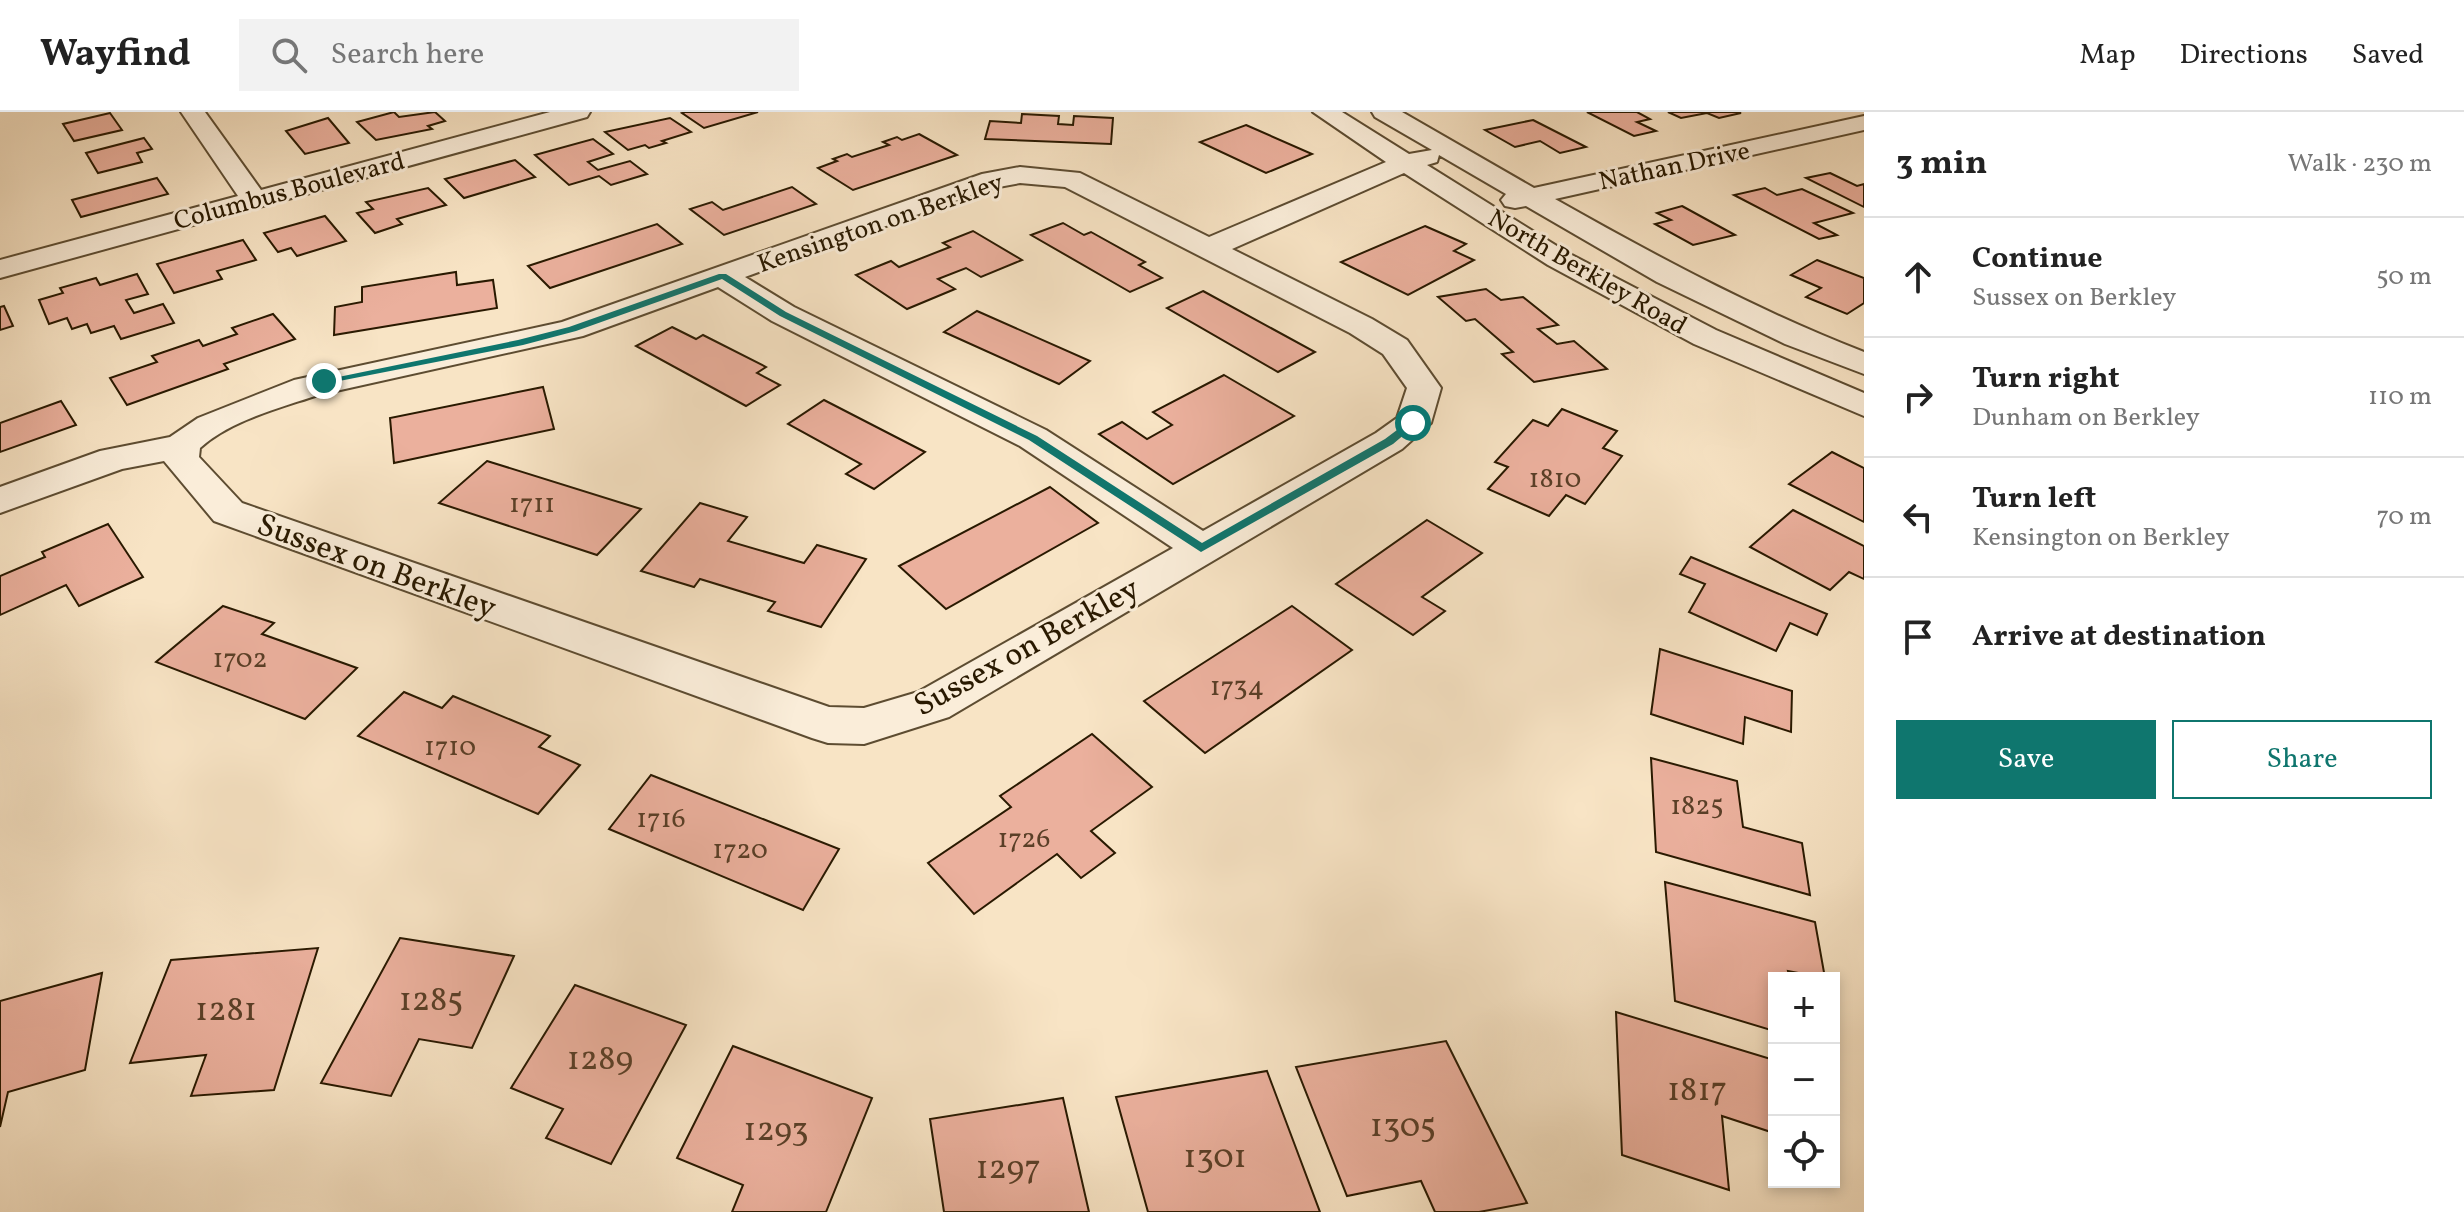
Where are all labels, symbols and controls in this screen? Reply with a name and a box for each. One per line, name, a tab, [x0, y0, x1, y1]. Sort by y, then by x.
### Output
search box	[239, 19, 799, 91]
text: Wayfind	[40, 29, 191, 82]
icon: search	[267, 33, 311, 77]
text: Search here	[331, 34, 484, 76]
text: Map	[2080, 36, 2136, 75]
text: Directions	[2180, 36, 2308, 75]
text: Saved	[2352, 36, 2424, 75]
street label: Nathan Drive	[1596, 133, 1753, 201]
text: 3 min	[1896, 141, 1987, 188]
street label: Columbus Boulevard	[170, 144, 409, 240]
text: Walk · 230 m	[2288, 146, 2432, 182]
street label: Kensington on Berkley	[753, 165, 1008, 283]
street label: North Berkley Road	[1481, 201, 1693, 344]
text: Continue	[1972, 238, 2103, 280]
icon: ahead	[1896, 255, 1940, 299]
text: 50 m	[2376, 259, 2432, 295]
text: Sussex on Berkley	[1972, 280, 2176, 316]
text: Turn right	[1972, 358, 2120, 400]
route end	[306, 363, 342, 399]
icon: right	[1896, 375, 1940, 419]
text: 110 m	[2368, 379, 2432, 415]
text: Dunham on Berkley	[1972, 400, 2200, 436]
route start	[1395, 405, 1431, 441]
house number: 1810	[1529, 460, 1581, 499]
text: Turn left	[1972, 478, 2096, 520]
house number: 1711	[509, 485, 555, 524]
icon: left	[1896, 495, 1940, 539]
text: 70 m	[2377, 499, 2432, 535]
street label: Sussex on Berkley	[250, 504, 502, 632]
text: Kensington on Berkley	[1972, 520, 2230, 556]
street label: Sussex on Berkley	[907, 568, 1148, 729]
icon: arrive	[1896, 615, 1940, 659]
text: Arrive at destination	[1972, 616, 2266, 658]
house number: 1702	[212, 640, 268, 679]
house number: 1734	[1210, 668, 1264, 707]
button: Save	[1896, 720, 2156, 799]
button: Share	[2172, 720, 2432, 799]
house number: 1710	[424, 728, 476, 767]
house number: 1825	[1670, 787, 1724, 826]
house number: 1716	[636, 800, 686, 839]
house number: 1726	[997, 820, 1051, 859]
house number: 1720	[712, 831, 768, 870]
map controls	[1768, 972, 1840, 1188]
button: +	[1768, 972, 1840, 1044]
house number: 1285	[399, 978, 463, 1025]
house number: 1281	[195, 988, 257, 1035]
house number: 1289	[567, 1037, 633, 1084]
button: −	[1768, 1044, 1840, 1116]
house number: 1817	[1667, 1068, 1727, 1115]
house number: 1305	[1370, 1104, 1436, 1151]
house number: 1293	[743, 1108, 809, 1155]
button: locate	[1768, 1116, 1840, 1188]
house number: 1301	[1183, 1135, 1247, 1182]
house number: 1297	[975, 1146, 1041, 1193]

